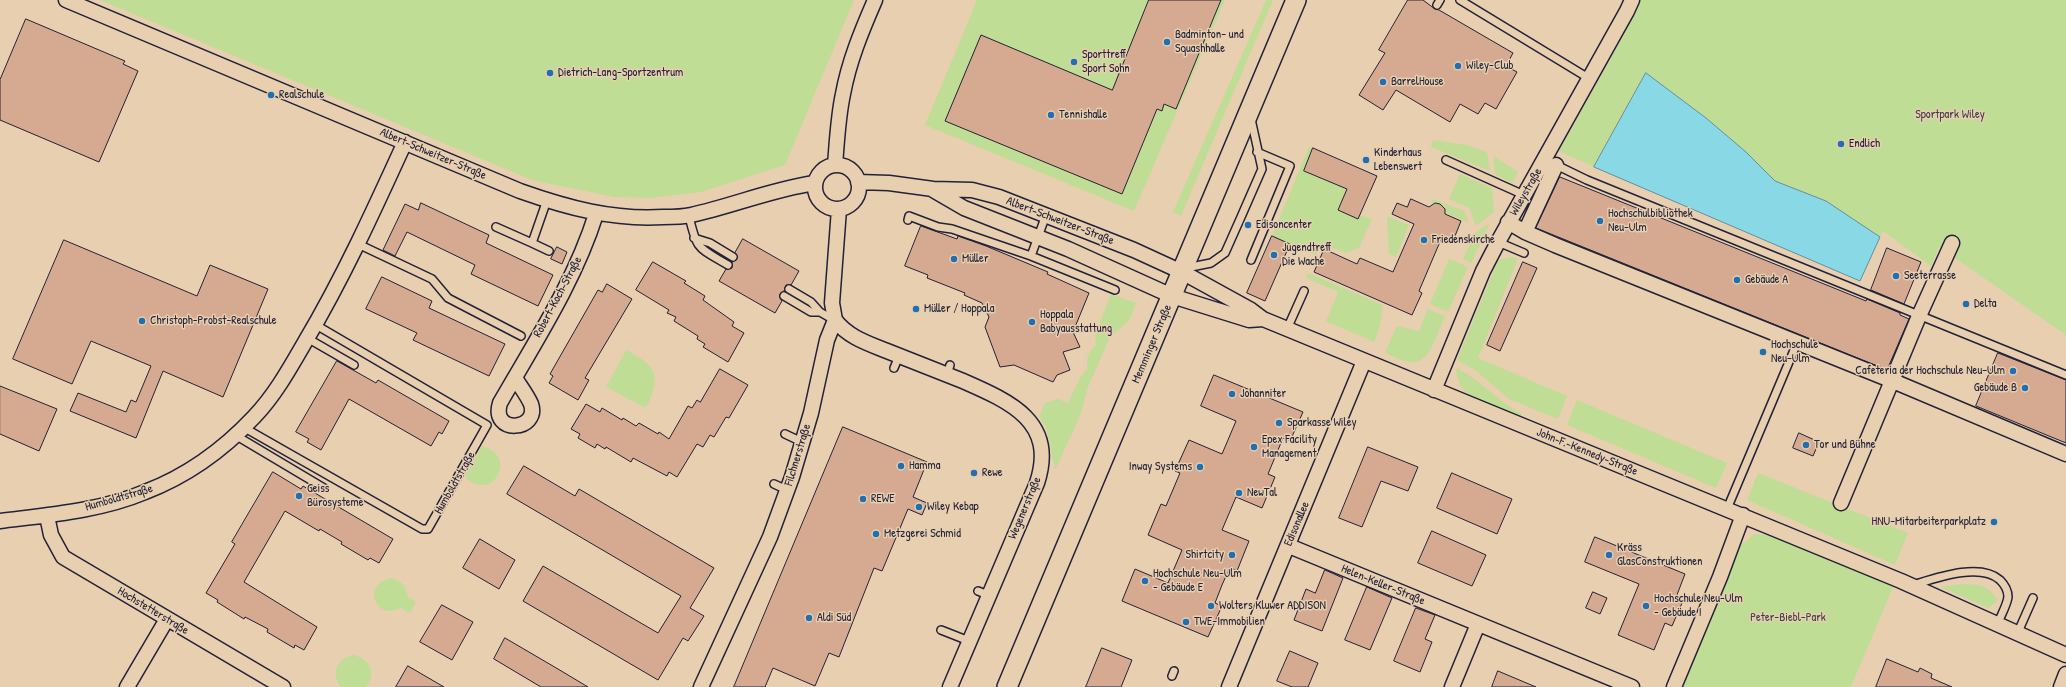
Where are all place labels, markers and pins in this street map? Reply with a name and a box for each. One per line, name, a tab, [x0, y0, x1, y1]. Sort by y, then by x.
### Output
place label: Badminton- und Squashhalle	[1175, 28, 1244, 56]
marker: Badminton- und Squashhalle	[1162, 37, 1172, 47]
place label: Sporttreff Sport Sohn	[1082, 48, 1130, 76]
marker: Sporttreff Sport Sohn	[1069, 57, 1079, 67]
place label: Wiley-Club	[1466, 59, 1513, 73]
marker: Wiley-Club	[1453, 61, 1463, 71]
place label: Dietrich-Lang-Sportzentrum	[558, 66, 683, 80]
marker: Dietrich-Lang-Sportzentrum	[545, 68, 555, 78]
place label: BarrelHouse	[1391, 75, 1444, 89]
marker: BarrelHouse	[1378, 77, 1388, 87]
place label: Realschule	[279, 88, 324, 102]
marker: Realschule	[266, 90, 276, 100]
place label: Tennishalle	[1059, 108, 1107, 122]
marker: Tennishalle	[1046, 110, 1056, 120]
place label: Endlich	[1849, 137, 1880, 151]
marker: Endlich	[1836, 139, 1846, 149]
place label: Kinderhaus Lebenswert	[1374, 146, 1422, 174]
marker: Kinderhaus Lebenswert	[1361, 155, 1371, 165]
place label: Hochschulbibliothek Neu-Ulm	[1608, 207, 1693, 235]
marker: Hochschulbibliothek Neu-Ulm	[1595, 216, 1605, 226]
place label: Edisoncenter	[1256, 218, 1312, 232]
marker: Edisoncenter	[1243, 220, 1253, 230]
place label: Friedenskirche	[1432, 233, 1495, 247]
marker: Friedenskirche	[1419, 235, 1429, 245]
place label: Jugendtreff Die Wache	[1282, 241, 1331, 269]
marker: Jugendtreff Die Wache	[1269, 250, 1279, 260]
place label: Müller	[962, 252, 989, 266]
marker: Müller	[949, 254, 959, 264]
place label: Seeterrasse	[1904, 269, 1956, 283]
marker: Seeterrasse	[1891, 271, 1901, 281]
place label: Gebäude A	[1745, 273, 1788, 287]
marker: Gebäude A	[1732, 275, 1742, 285]
place label: Delta	[1974, 297, 1996, 311]
marker: Delta	[1961, 299, 1971, 309]
place label: Müller / Hoppala	[924, 302, 994, 316]
marker: Müller / Hoppala	[911, 304, 921, 314]
place label: Hoppala Babyausstattung	[1040, 308, 1112, 336]
place label: Christoph-Probst-Realschule	[150, 314, 277, 328]
marker: Christoph-Probst-Realschule	[137, 316, 147, 326]
marker: Hoppala Babyausstattung	[1027, 317, 1037, 327]
place label: Hochschule Neu-Ulm	[1771, 338, 1818, 366]
marker: Hochschule Neu-Ulm	[1758, 347, 1768, 357]
place label: Cafeteria der Hochschule Neu-Ulm	[1855, 364, 2005, 378]
marker: Cafeteria der Hochschule Neu-Ulm	[2008, 366, 2018, 376]
place label: Gebäude B	[1974, 381, 2017, 395]
marker: Gebäude B	[2020, 383, 2030, 393]
place label: Johanniter	[1240, 387, 1286, 401]
marker: Johanniter	[1227, 389, 1237, 399]
place label: Sparkasse Wiley	[1287, 416, 1357, 430]
marker: Sparkasse Wiley	[1274, 418, 1284, 428]
place label: Epex Facility Management	[1262, 433, 1317, 461]
place label: Tor und Bühne	[1814, 438, 1876, 452]
marker: Tor und Bühne	[1801, 440, 1811, 450]
marker: Epex Facility Management	[1249, 442, 1259, 452]
place label: Hamma	[909, 459, 940, 473]
place label: Inway Systems	[1129, 460, 1192, 474]
marker: Hamma	[896, 461, 906, 471]
marker: Inway Systems	[1195, 462, 1205, 472]
place label: Rewe	[982, 466, 1003, 480]
marker: Rewe	[969, 468, 979, 478]
place label: Geiss Bürosysteme	[307, 482, 363, 510]
place label: NewTal	[1247, 486, 1277, 500]
marker: NewTal	[1234, 488, 1244, 498]
marker: Geiss Bürosysteme	[294, 491, 304, 501]
place label: REWE	[871, 492, 894, 506]
marker: REWE	[858, 494, 868, 504]
place label: Wiley Kebap	[927, 500, 979, 514]
marker: Wiley Kebap	[914, 502, 924, 512]
place label: HNU-Mitarbeiterparkplatz	[1872, 515, 1986, 529]
marker: HNU-Mitarbeiterparkplatz	[1989, 517, 1999, 527]
place label: Metzgerei Schmid	[884, 527, 961, 541]
marker: Metzgerei Schmid	[871, 529, 881, 539]
place label: Kräss GlasConstruktionen	[1617, 541, 1703, 569]
place label: Shirtcity	[1185, 548, 1224, 562]
marker: Shirtcity	[1227, 550, 1237, 560]
marker: Kräss GlasConstruktionen	[1604, 550, 1614, 560]
place label: Hochschule Neu-Ulm - Gebäude E	[1153, 567, 1242, 595]
marker: Hochschule Neu-Ulm - Gebäude E	[1140, 576, 1150, 586]
place label: Hochschule Neu-Ulm - Gebäude I	[1654, 592, 1743, 620]
place label: Wolters Kluwer ADDISON	[1219, 599, 1326, 613]
marker: Wolters Kluwer ADDISON	[1206, 601, 1216, 611]
marker: Hochschule Neu-Ulm - Gebäude I	[1641, 601, 1651, 611]
place label: Aldi Süd	[817, 611, 851, 625]
marker: Aldi Süd	[804, 613, 814, 623]
place label: TWE-Immobilien	[1194, 615, 1265, 629]
marker: TWE-Immobilien	[1181, 617, 1191, 627]

